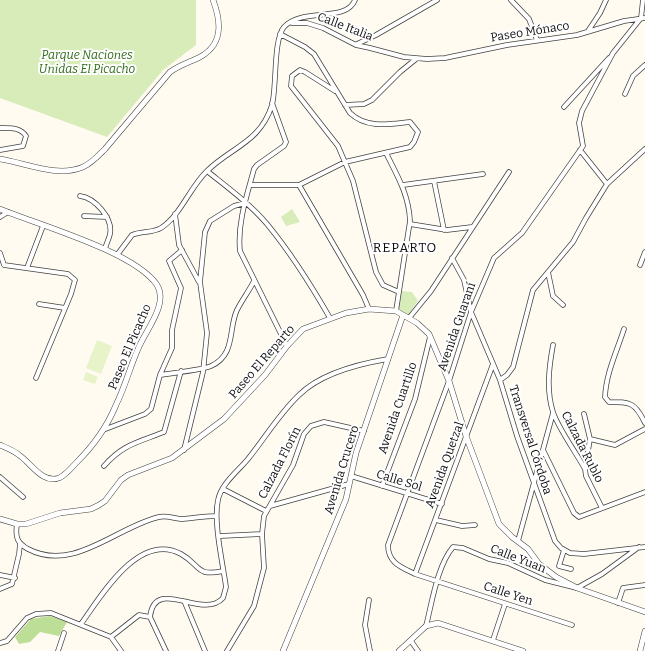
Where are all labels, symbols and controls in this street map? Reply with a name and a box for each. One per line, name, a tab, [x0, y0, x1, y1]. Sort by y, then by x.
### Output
street label: Calle Italia	[315, 10, 375, 44]
street label: Paseo Mónaco	[490, 19, 570, 45]
park label: Parque Naciones Unidas El Picacho	[39, 49, 135, 77]
district label: REPARTO	[373, 240, 437, 256]
street label: Avenida Guaraní	[435, 281, 479, 373]
street label: Paseo El Picacho	[105, 302, 155, 392]
street label: Paseo El Reparto	[226, 322, 298, 402]
street label: Avenida Cuartillo	[376, 360, 420, 456]
street label: Transversal Córdoba	[506, 383, 554, 497]
street label: Calzada Rublo	[558, 409, 606, 485]
street label: Avenida Quetzal	[423, 420, 467, 510]
street label: Avenida Crucero	[322, 424, 362, 516]
street label: Calzada Florín	[256, 425, 304, 501]
street label: Calle Sol	[374, 467, 424, 495]
street label: Calle Yuan	[488, 542, 548, 576]
street label: Calle Yen	[482, 579, 534, 609]

